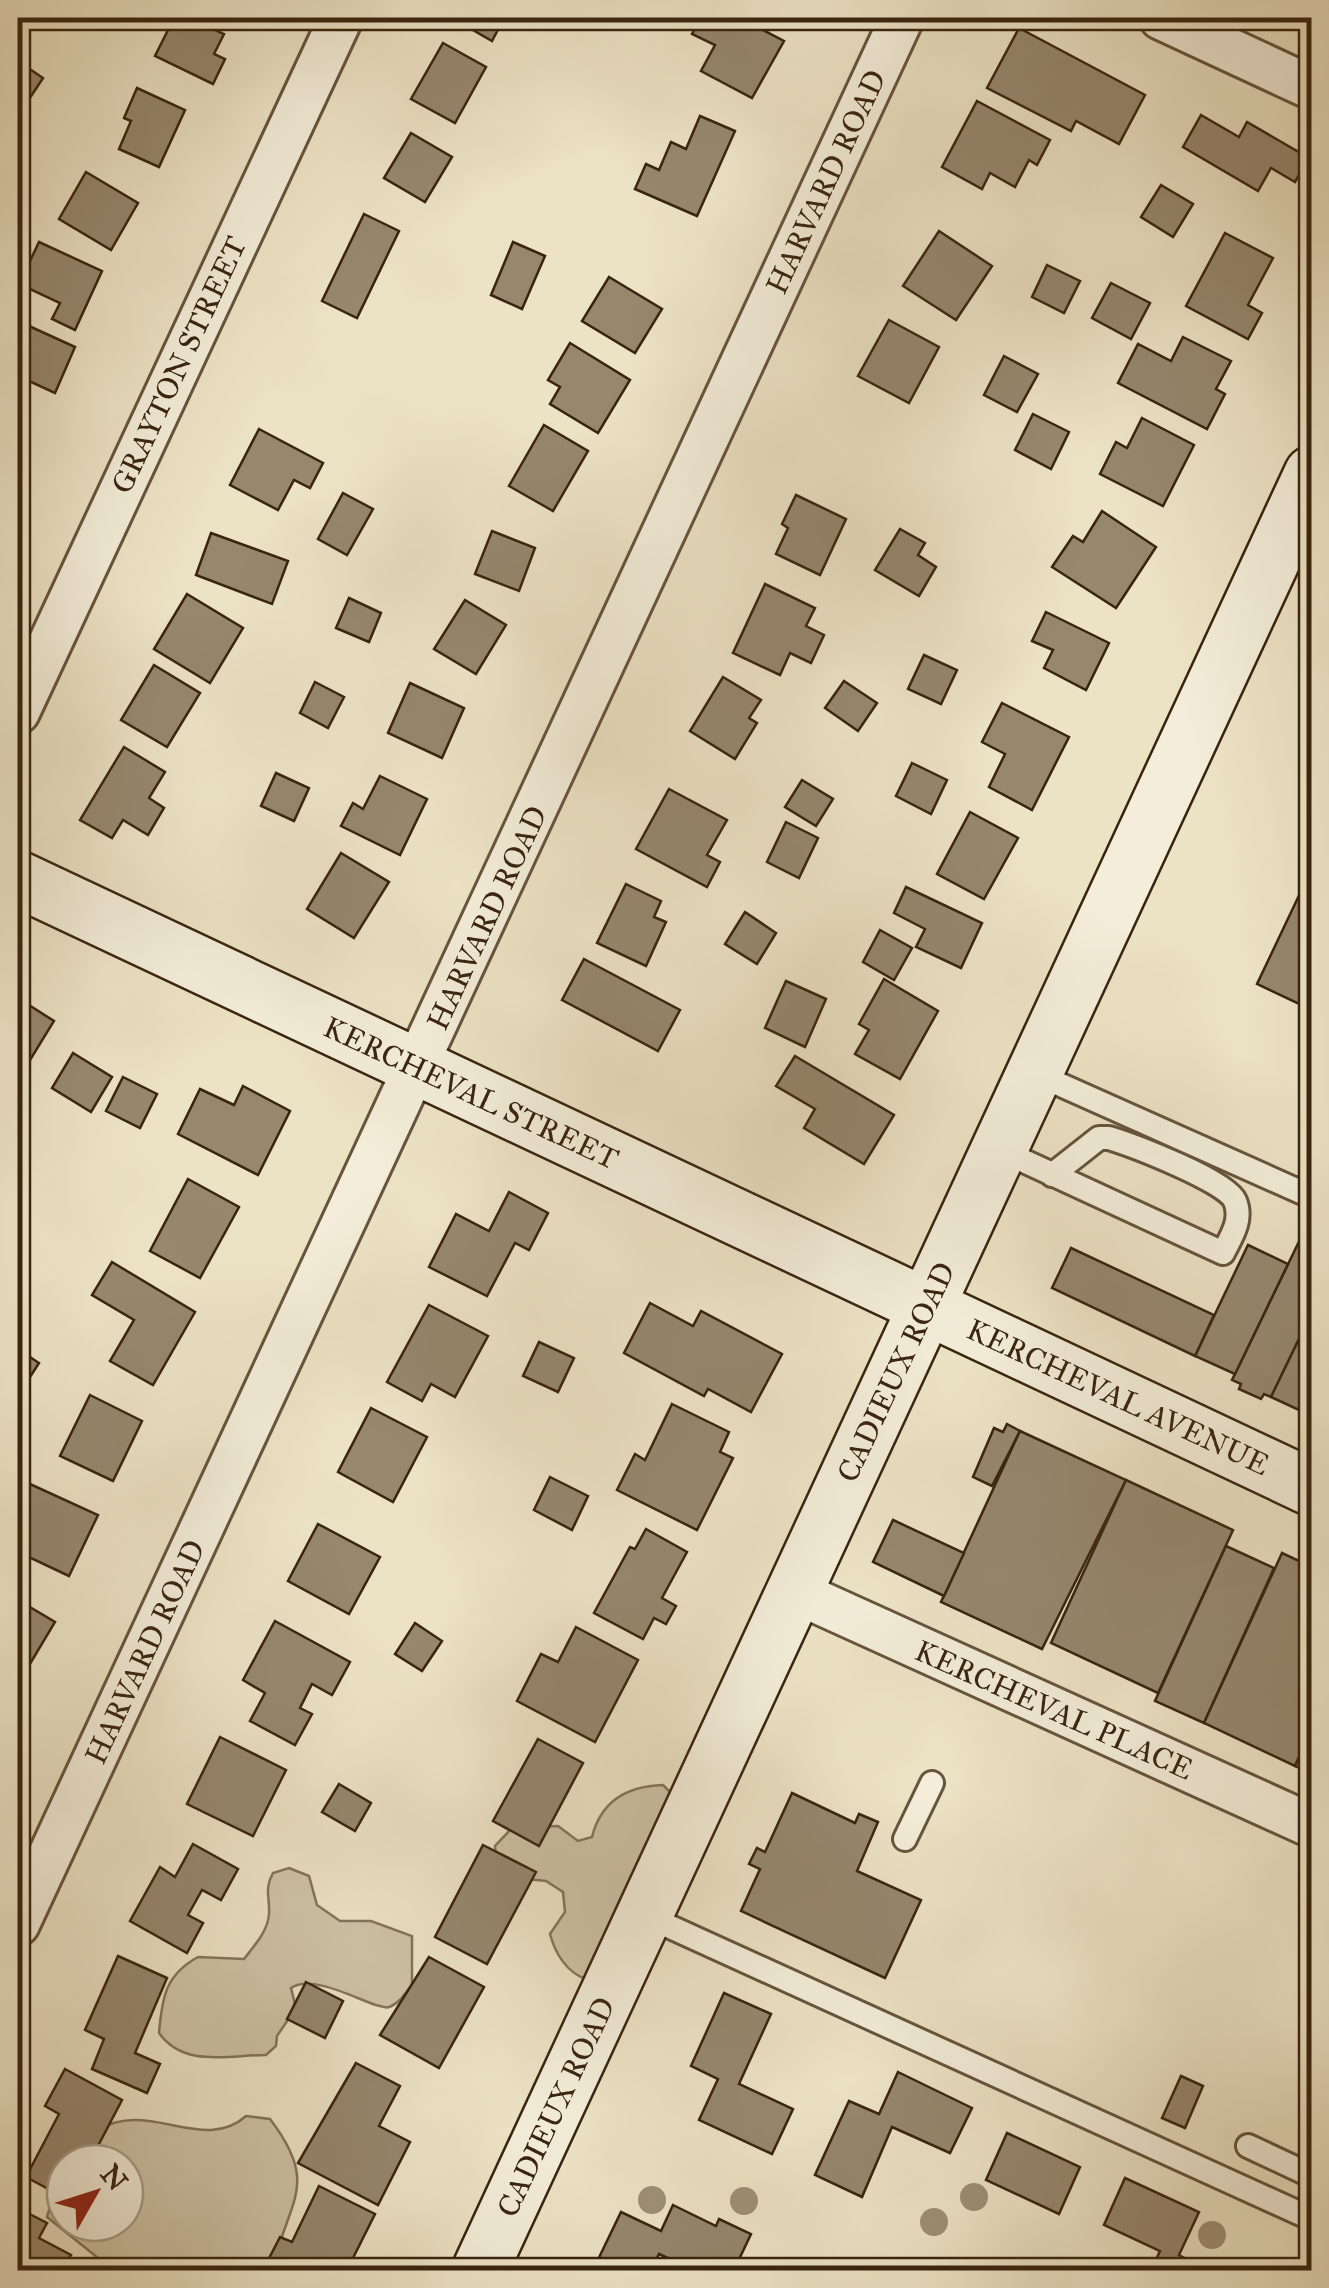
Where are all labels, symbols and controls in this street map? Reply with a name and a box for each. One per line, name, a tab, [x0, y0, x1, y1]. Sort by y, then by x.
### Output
street label: HARVARD ROAD	[758, 64, 894, 300]
street label: GRAYTON STREET	[104, 231, 254, 499]
street label: HARVARD ROAD	[419, 800, 555, 1036]
street label: KERCHEVAL STREET	[318, 1009, 624, 1177]
street label: CADIEUX ROAD	[829, 1256, 963, 1488]
street label: KERCHEVAL AVENUE	[961, 1311, 1275, 1483]
street label: HARVARD ROAD	[77, 1534, 213, 1770]
street label: KERCHEVAL PLACE	[909, 1632, 1199, 1788]
street label: CADIEUX ROAD	[489, 1991, 623, 2223]
north arrow	[45, 2143, 145, 2243]
text: N	[93, 2157, 135, 2198]

